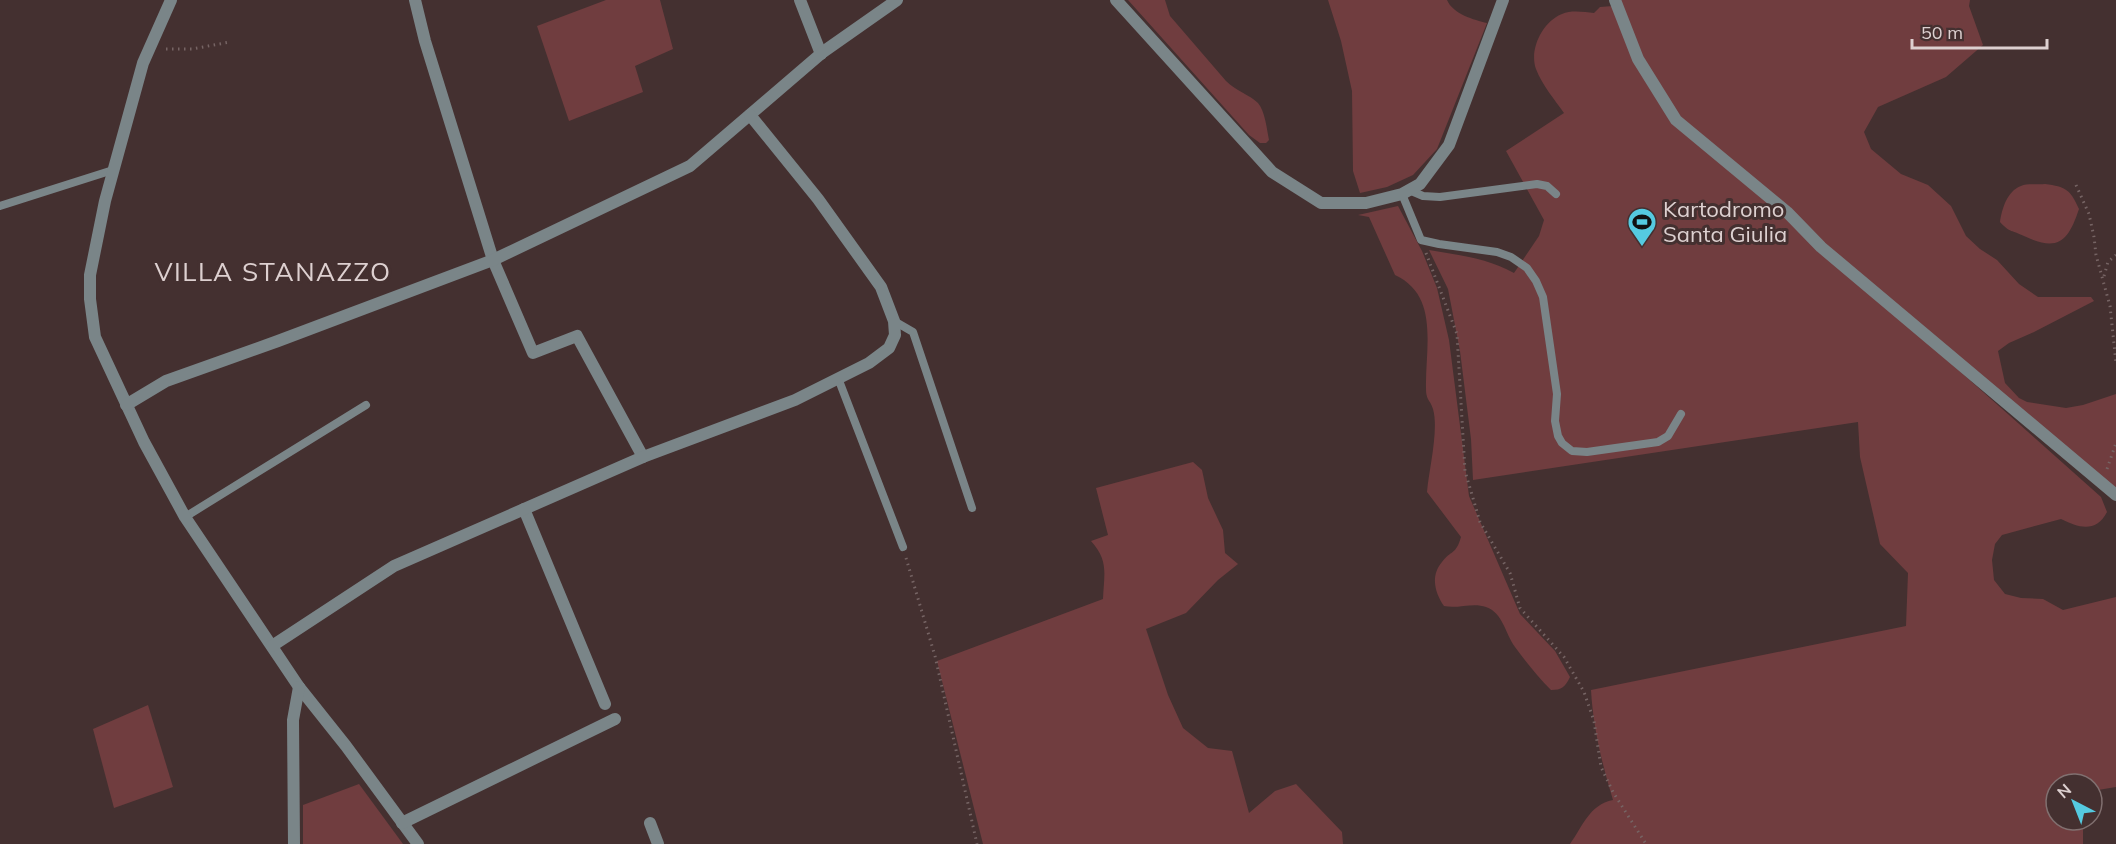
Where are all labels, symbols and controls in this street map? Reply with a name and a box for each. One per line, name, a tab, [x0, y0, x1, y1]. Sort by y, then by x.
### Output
scale bar	[1912, 12, 2047, 50]
text: 50 m	[1921, 21, 1963, 44]
place label: Kartodromo Santa Giulia	[1663, 195, 1787, 248]
sports icon: Kartodromo Santa Giulia	[1626, 206, 1658, 248]
district label: VILLA STANAZZO	[154, 255, 392, 288]
north arrow	[2044, 772, 2104, 832]
text: N	[2053, 779, 2075, 802]

